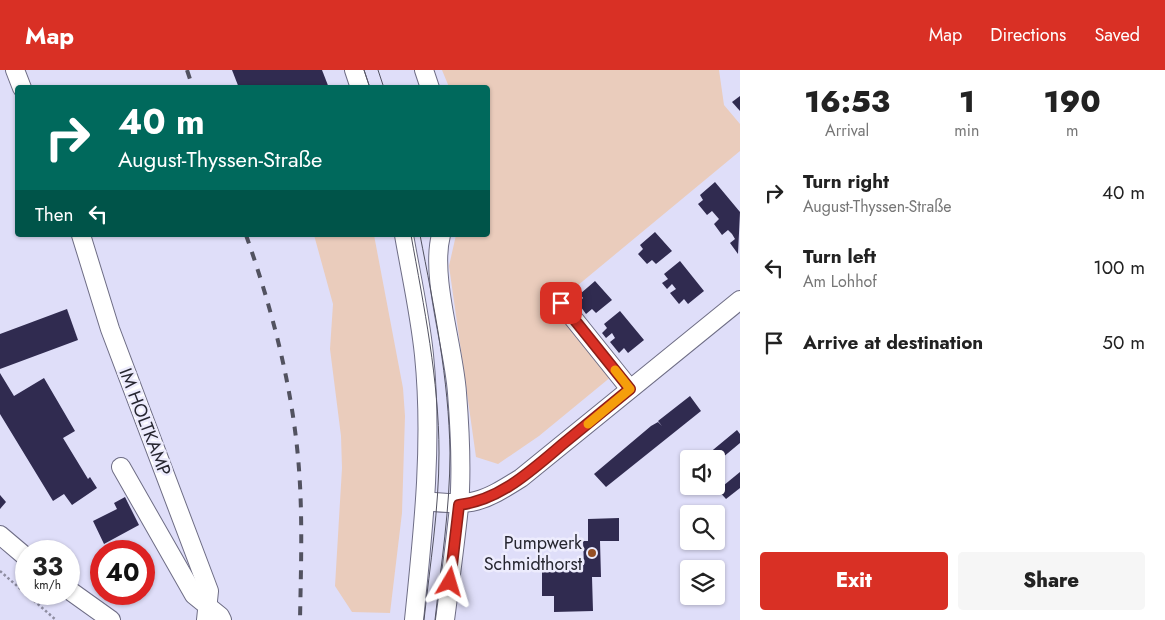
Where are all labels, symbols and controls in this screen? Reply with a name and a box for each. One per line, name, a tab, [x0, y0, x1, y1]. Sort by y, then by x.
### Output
text: Map	[25, 18, 74, 53]
text: Map	[929, 22, 962, 48]
text: Directions	[990, 22, 1066, 48]
text: Saved	[1094, 22, 1140, 48]
text: 16:53	[804, 80, 890, 123]
text: 1	[959, 80, 975, 123]
text: 190	[1044, 80, 1101, 123]
text: 40 m	[118, 97, 205, 147]
icon: right	[35, 105, 100, 170]
text: Arrival	[825, 119, 869, 142]
text: min	[954, 119, 979, 142]
text: m	[1066, 119, 1078, 142]
text: August-Thyssen-Straße	[118, 143, 322, 175]
text: Turn right	[803, 168, 889, 195]
icon: right	[760, 179, 788, 207]
text: 40 m	[1102, 179, 1145, 206]
text: August-Thyssen-Straße	[803, 195, 952, 218]
icon: left	[84, 200, 112, 228]
text: Then	[35, 201, 74, 228]
text: Turn left	[803, 243, 876, 270]
icon: left	[760, 254, 788, 282]
text: 100 m	[1093, 254, 1145, 281]
text: Am Lohhof	[803, 270, 877, 293]
pin	[540, 282, 582, 324]
icon: arrive	[547, 289, 575, 317]
icon: arrive	[760, 329, 788, 357]
text: Arrive at destination	[803, 329, 983, 356]
text: 50 m	[1102, 329, 1145, 356]
street label: IM HOLTKAMP	[113, 365, 177, 480]
map controls	[680, 450, 725, 605]
button: sound	[680, 450, 725, 495]
button: search	[680, 505, 725, 550]
place label: Pumpwerk Schmidthorst	[484, 530, 583, 577]
speed limit sign: 40	[90, 540, 155, 605]
marker: Pumpwerk Schmidthorst	[586, 547, 598, 559]
text: 33	[32, 548, 63, 584]
button: Exit	[760, 552, 948, 610]
button: Share	[958, 552, 1145, 610]
position arrow	[423, 555, 475, 607]
button: layers	[680, 560, 725, 605]
text: km/h	[34, 576, 61, 594]

